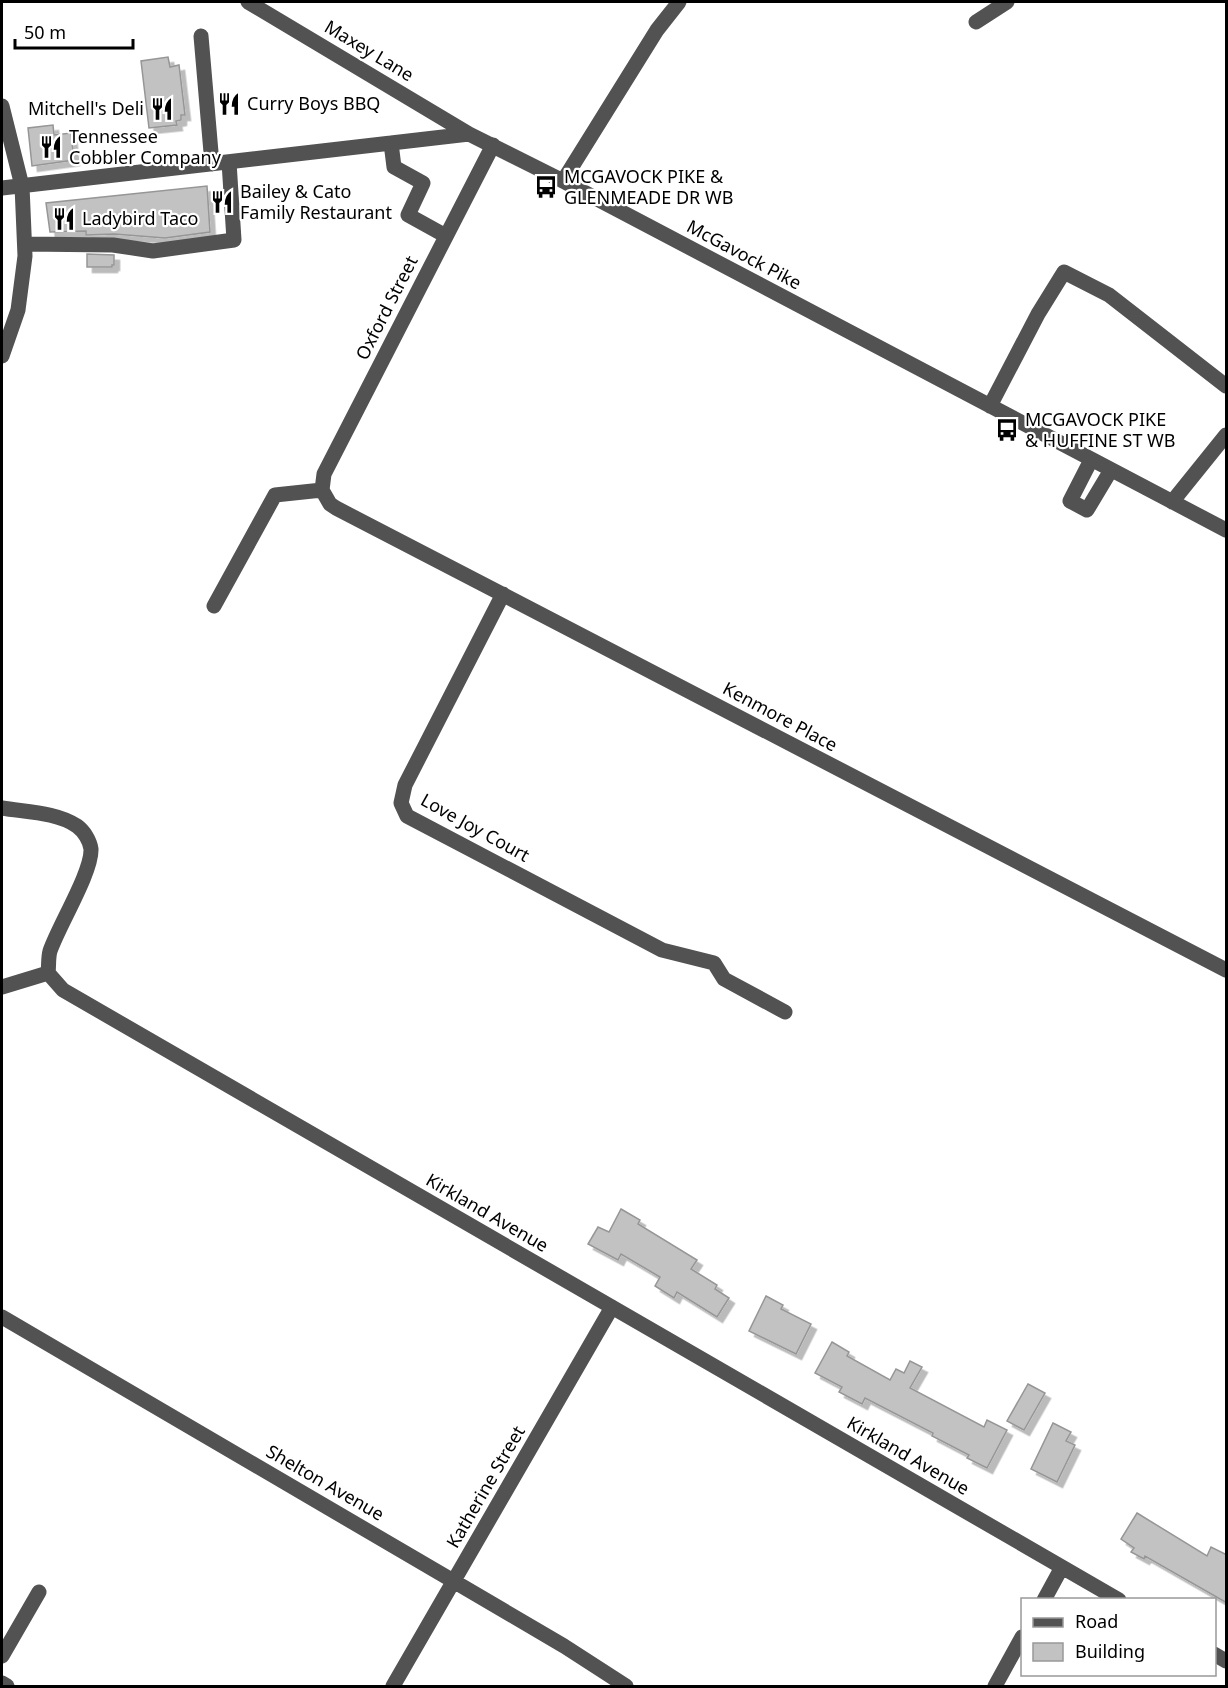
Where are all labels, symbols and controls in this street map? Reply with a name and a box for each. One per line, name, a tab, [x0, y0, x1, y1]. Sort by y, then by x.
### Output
scale bar	[15, 12, 134, 50]
street label: Maxey Lane	[320, 14, 419, 86]
text: 50 m	[24, 20, 66, 44]
restaurant icon: Curry Boys BBQ	[216, 91, 242, 117]
place label: Curry Boys BBQ	[247, 91, 380, 115]
place label: Mitchell's Deli	[28, 96, 144, 120]
restaurant icon: Mitchell's Deli	[149, 96, 175, 122]
place label: Tennessee Cobbler Company	[69, 124, 222, 169]
restaurant icon: Tennessee Cobbler Company	[38, 134, 64, 160]
place label: MCGAVOCK PIKE & GLENMEADE DR WB	[564, 164, 733, 209]
bus stop icon: MCGAVOCK PIKE & GLENMEADE DR WB	[533, 174, 559, 200]
place label: Bailey & Cato Family Restaurant	[240, 179, 392, 224]
restaurant icon: Bailey & Cato Family Restaurant	[209, 189, 235, 215]
restaurant icon: Ladybird Taco	[51, 206, 77, 232]
place label: Ladybird Taco	[82, 206, 199, 230]
street label: McGavock Pike	[683, 214, 806, 294]
street label: Oxford Street	[350, 251, 423, 364]
place label: MCGAVOCK PIKE & HUFFINE ST WB	[1025, 407, 1176, 452]
bus stop icon: MCGAVOCK PIKE & HUFFINE ST WB	[994, 417, 1020, 443]
street label: Kenmore Place	[719, 676, 842, 756]
street label: Love Joy Court	[417, 787, 534, 867]
street label: Kirkland Avenue	[422, 1167, 553, 1257]
street label: Kirkland Avenue	[843, 1410, 974, 1500]
street label: Katherine Street	[440, 1421, 530, 1552]
street label: Shelton Avenue	[262, 1439, 389, 1526]
legend	[1021, 1598, 1216, 1676]
text: Road	[1075, 1609, 1118, 1633]
text: Building	[1075, 1639, 1145, 1663]

